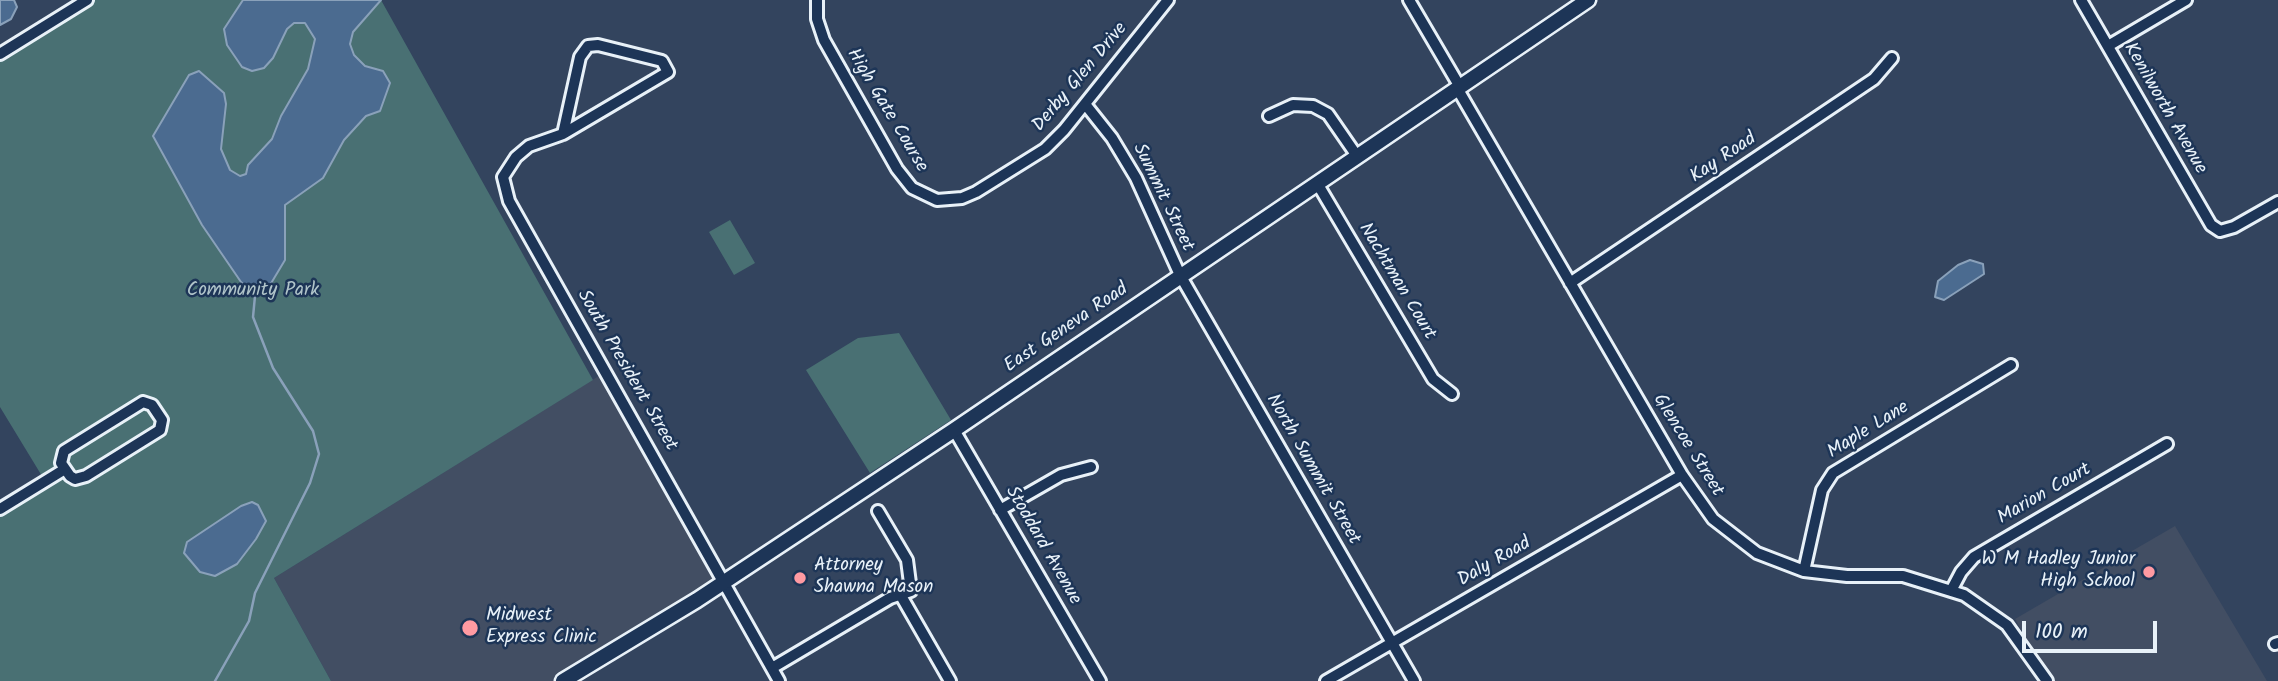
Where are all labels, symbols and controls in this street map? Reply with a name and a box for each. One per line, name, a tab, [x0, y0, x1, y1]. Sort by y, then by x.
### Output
street label: Derby Glen Drive	[1029, 19, 1133, 137]
street label: Kenilworth Avenue	[2117, 39, 2211, 179]
street label: High Gate Course	[840, 45, 932, 177]
street label: Kay Road	[1687, 129, 1761, 189]
street label: Summit Street	[1126, 140, 1198, 256]
street label: Nachtman Court	[1352, 219, 1440, 345]
street label: East Geneva Road	[1001, 279, 1133, 379]
park label: Community Park	[187, 281, 319, 303]
street label: South President Street	[571, 286, 681, 456]
street label: North Summit Street	[1260, 391, 1364, 549]
street label: Glencoe Street	[1647, 391, 1727, 501]
street label: Maple Lane	[1824, 397, 1914, 465]
street label: Marion Court	[1994, 459, 2096, 531]
street label: Stoddard Avenue	[999, 483, 1085, 609]
street label: Daly Road	[1454, 533, 1536, 593]
place label: W M Hadley Junior High School	[1981, 550, 2135, 594]
place label: Attorney Shawna Mason	[814, 556, 933, 600]
marker: W M Hadley Junior High School	[2141, 564, 2157, 580]
marker: Attorney Shawna Mason	[792, 570, 808, 586]
place label: Midwest Express Clinic	[486, 606, 597, 650]
scale bar	[2026, 608, 2161, 652]
text: 100 m	[2035, 616, 2088, 649]
marker: Midwest Express Clinic	[460, 618, 480, 638]

